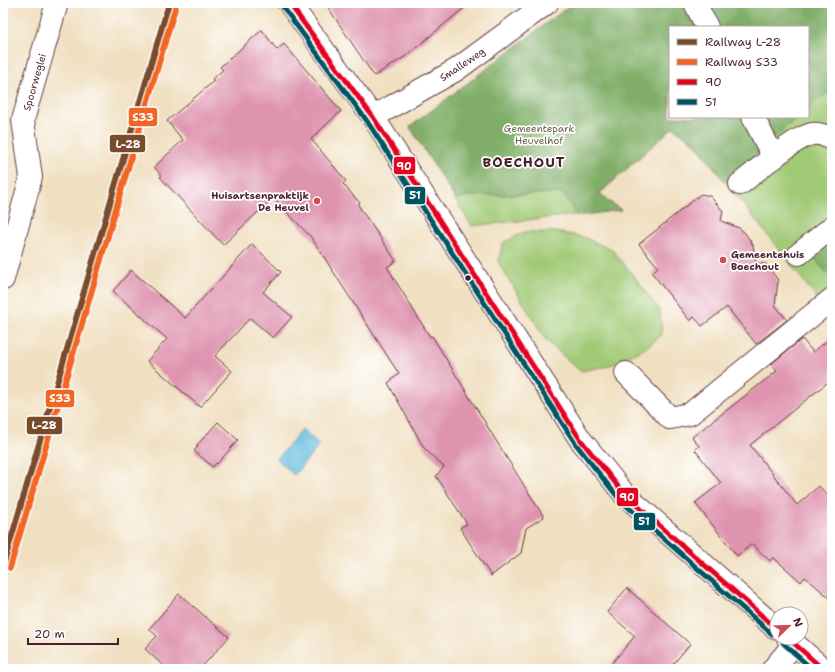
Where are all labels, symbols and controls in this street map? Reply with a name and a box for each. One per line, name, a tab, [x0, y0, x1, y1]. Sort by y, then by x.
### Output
legend	[669, 26, 809, 118]
text: Railway L-28	[705, 34, 781, 50]
street label: Smalleweg	[437, 45, 487, 84]
street label: Spoorweglei	[20, 52, 49, 112]
text: Railway S33	[705, 54, 778, 70]
text: 90	[705, 74, 722, 90]
text: 51	[705, 94, 717, 110]
line badge: S33	[128, 107, 158, 127]
text: S33	[132, 110, 154, 125]
park label: Gemeentepark Heuvelhof	[504, 122, 574, 147]
line badge: L-28	[109, 134, 146, 153]
text: L-28	[115, 137, 141, 152]
district label: BOECHOUT	[483, 153, 565, 171]
line badge: 90	[393, 156, 416, 175]
text: 90	[396, 159, 412, 174]
line badge: 51	[404, 186, 426, 205]
text: 51	[409, 188, 421, 203]
place label: Huisartsenpraktijk De Heuvel	[211, 189, 310, 214]
marker: Huisartsenpraktijk De Heuvel	[312, 196, 322, 206]
place label: Gemeentehuis Boechout	[731, 248, 804, 273]
marker: Gemeentehuis Boechout	[718, 255, 728, 265]
unlabelled marker	[463, 273, 473, 283]
line badge: S33	[45, 389, 75, 408]
text: S33	[49, 391, 71, 406]
line badge: L-28	[26, 416, 63, 435]
text: L-28	[31, 418, 57, 433]
line badge: 90	[616, 487, 639, 507]
text: 90	[619, 490, 635, 505]
line badge: 51	[633, 512, 656, 531]
text: 51	[638, 514, 650, 529]
north arrow	[769, 606, 809, 646]
text: N	[789, 615, 806, 629]
scale bar	[28, 620, 118, 646]
text: 20 m	[34, 626, 65, 642]

